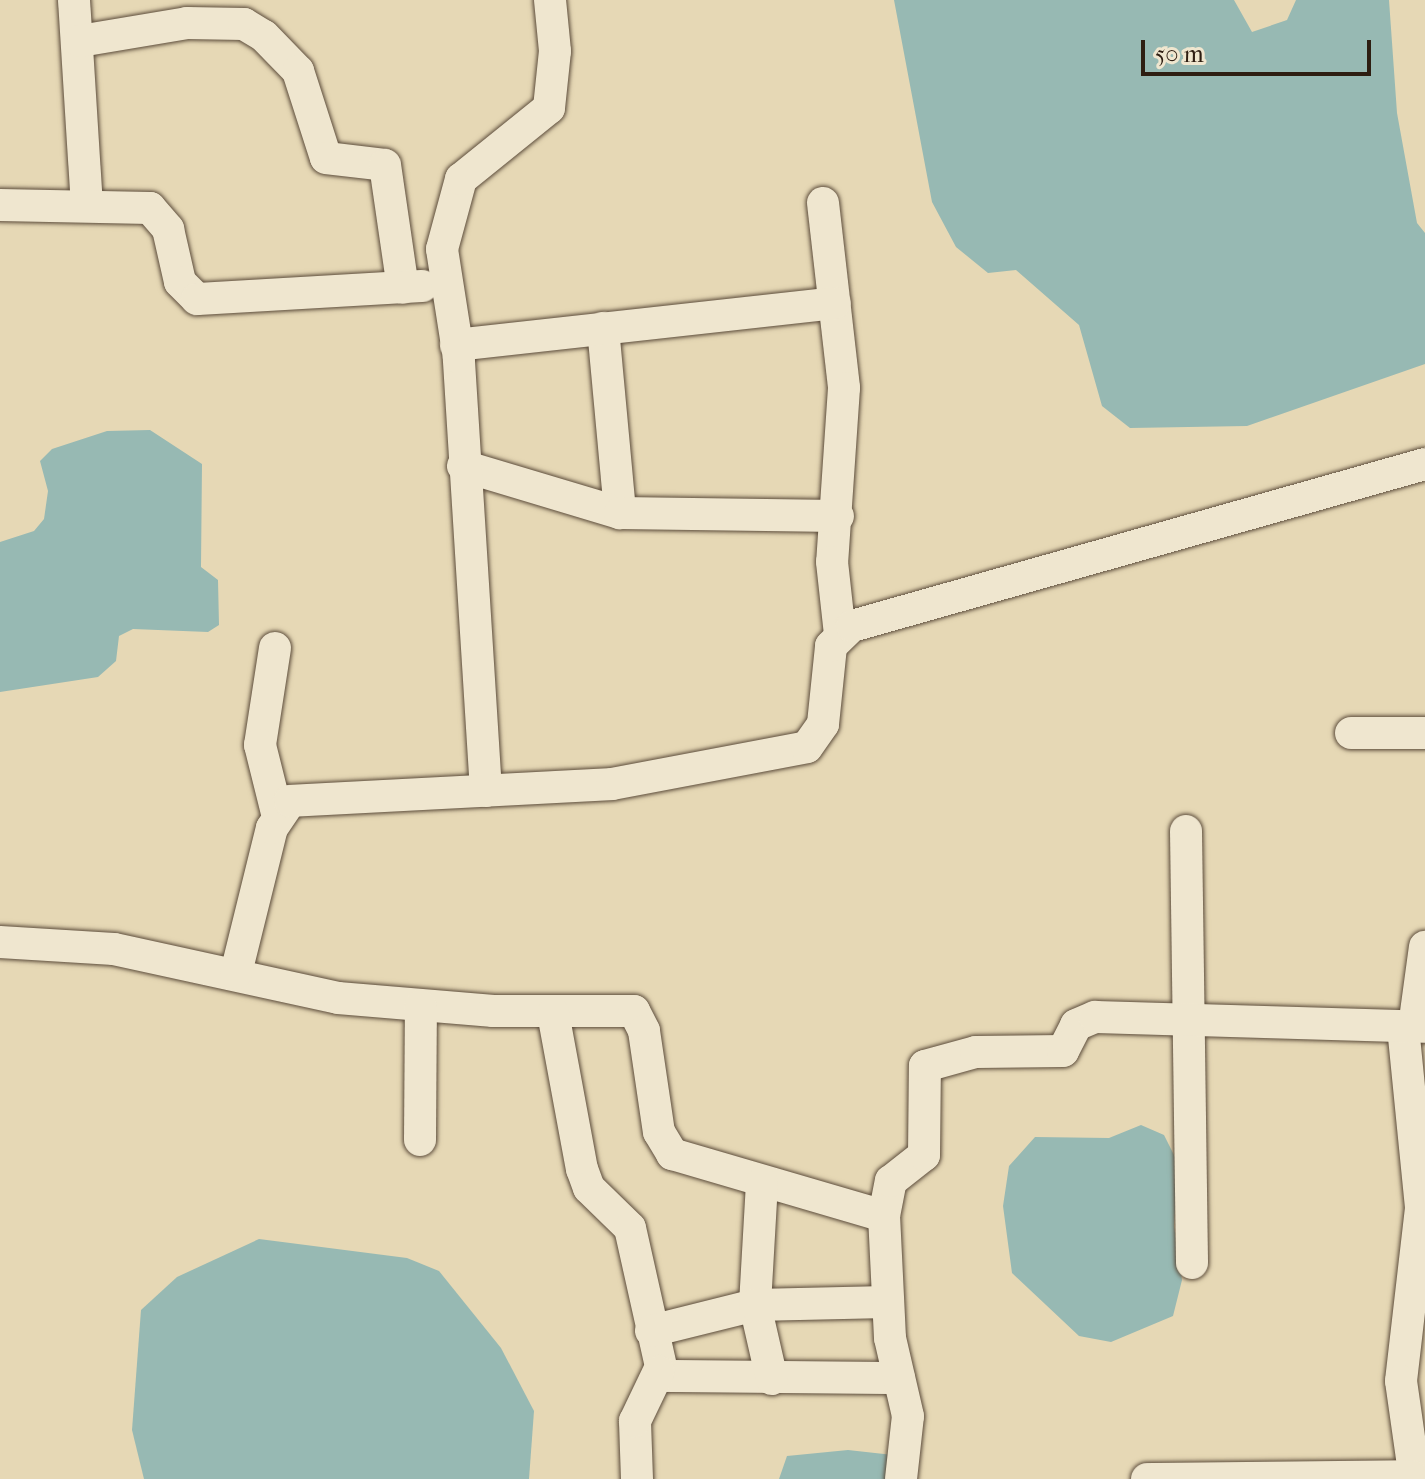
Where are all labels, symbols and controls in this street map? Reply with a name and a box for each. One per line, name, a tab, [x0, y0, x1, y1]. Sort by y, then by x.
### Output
scale bar	[1145, 24, 1375, 74]
text: 50 m	[1155, 40, 1204, 68]

